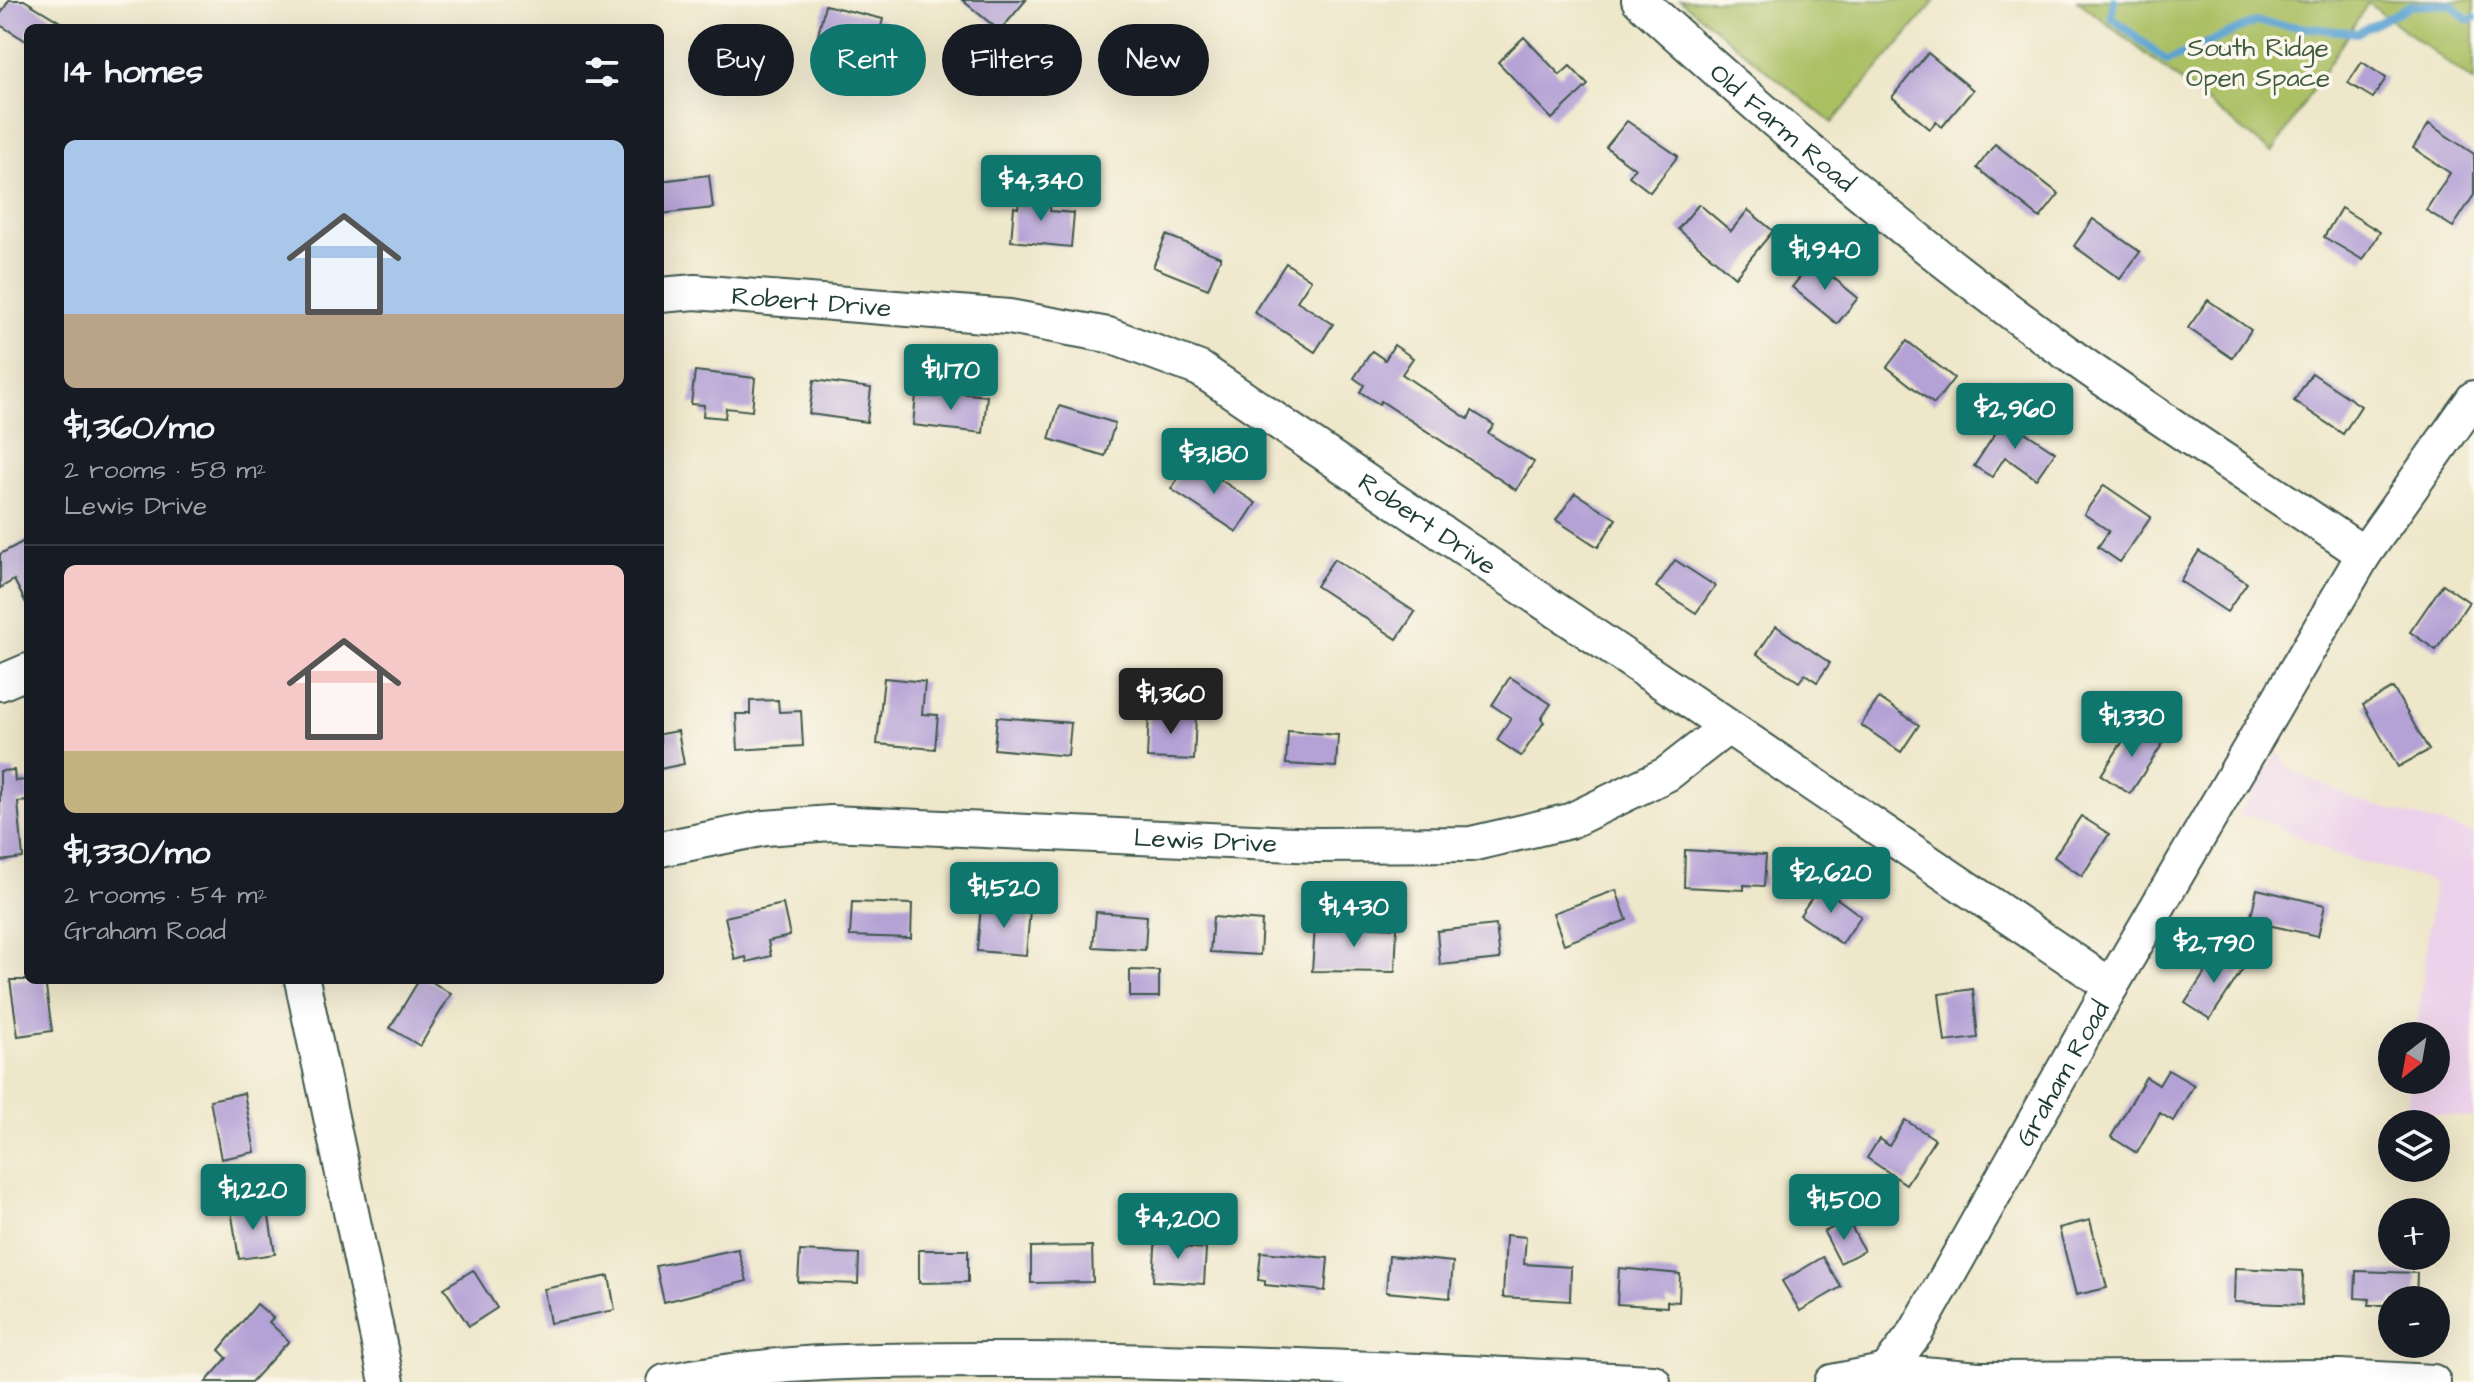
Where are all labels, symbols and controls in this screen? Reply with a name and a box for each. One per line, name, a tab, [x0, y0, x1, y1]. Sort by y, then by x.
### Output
chip: Buy	[688, 24, 794, 96]
chip: Rent	[810, 24, 926, 96]
chip: Filters	[942, 24, 1082, 96]
chip: New	[1098, 24, 1209, 96]
park label: South Ridge Open Space	[2186, 30, 2330, 96]
text: 14 homes	[64, 48, 203, 96]
icon: filters	[580, 50, 624, 94]
street label: Old Farm Road	[1702, 55, 1863, 201]
pin: $4,340	[976, 155, 1106, 223]
text: $4,340	[999, 163, 1083, 199]
icon: home	[272, 192, 416, 336]
pin: $1,940	[1760, 224, 1890, 292]
text: $1,940	[1789, 232, 1861, 268]
street label: Robert Drive	[730, 278, 893, 327]
pin: $1,170	[886, 344, 1016, 412]
text: $1,170	[922, 352, 980, 388]
pin: $2,960	[1950, 383, 2080, 451]
text: $2,960	[1974, 391, 2056, 427]
text: $1,360/mo	[64, 404, 214, 452]
pin: $3,180	[1149, 428, 1279, 496]
text: $3,180	[1180, 436, 1248, 472]
text: 2 rooms · 58 m²	[64, 452, 266, 488]
street label: Robert Drive	[1351, 464, 1504, 584]
text: Lewis Drive	[64, 488, 207, 524]
icon: home	[272, 617, 416, 761]
pin: $1,360	[1106, 668, 1236, 736]
text: $1,360	[1137, 676, 1205, 712]
pin: $1,330	[2067, 691, 2197, 759]
text: $1,330	[2099, 699, 2165, 735]
street label: Lewis Drive	[1133, 820, 1278, 862]
text: $1,330/mo	[64, 829, 210, 877]
pin: $2,620	[1766, 847, 1896, 915]
text: $2,620	[1790, 855, 1872, 891]
pin: $1,520	[939, 862, 1069, 930]
text: $1,520	[968, 870, 1040, 906]
text: 2 rooms · 54 m²	[64, 877, 267, 913]
pin: $1,430	[1289, 881, 1419, 949]
text: $1,430	[1319, 889, 1389, 925]
text: Graham Road	[64, 913, 226, 949]
pin: $2,790	[2149, 917, 2279, 985]
text: $2,790	[2173, 925, 2255, 961]
street label: Graham Road	[2007, 994, 2118, 1153]
north arrow	[2378, 1022, 2450, 1094]
map controls	[2378, 1022, 2450, 1358]
button: layers	[2378, 1110, 2450, 1182]
pin: $1,220	[188, 1164, 318, 1232]
text: $1,220	[219, 1172, 287, 1208]
pin: $1,500	[1779, 1174, 1909, 1242]
text: $1,500	[1807, 1182, 1881, 1218]
pin: $4,200	[1113, 1193, 1243, 1261]
button: +	[2378, 1198, 2450, 1270]
text: $4,200	[1136, 1201, 1220, 1237]
button: −	[2378, 1286, 2450, 1358]

